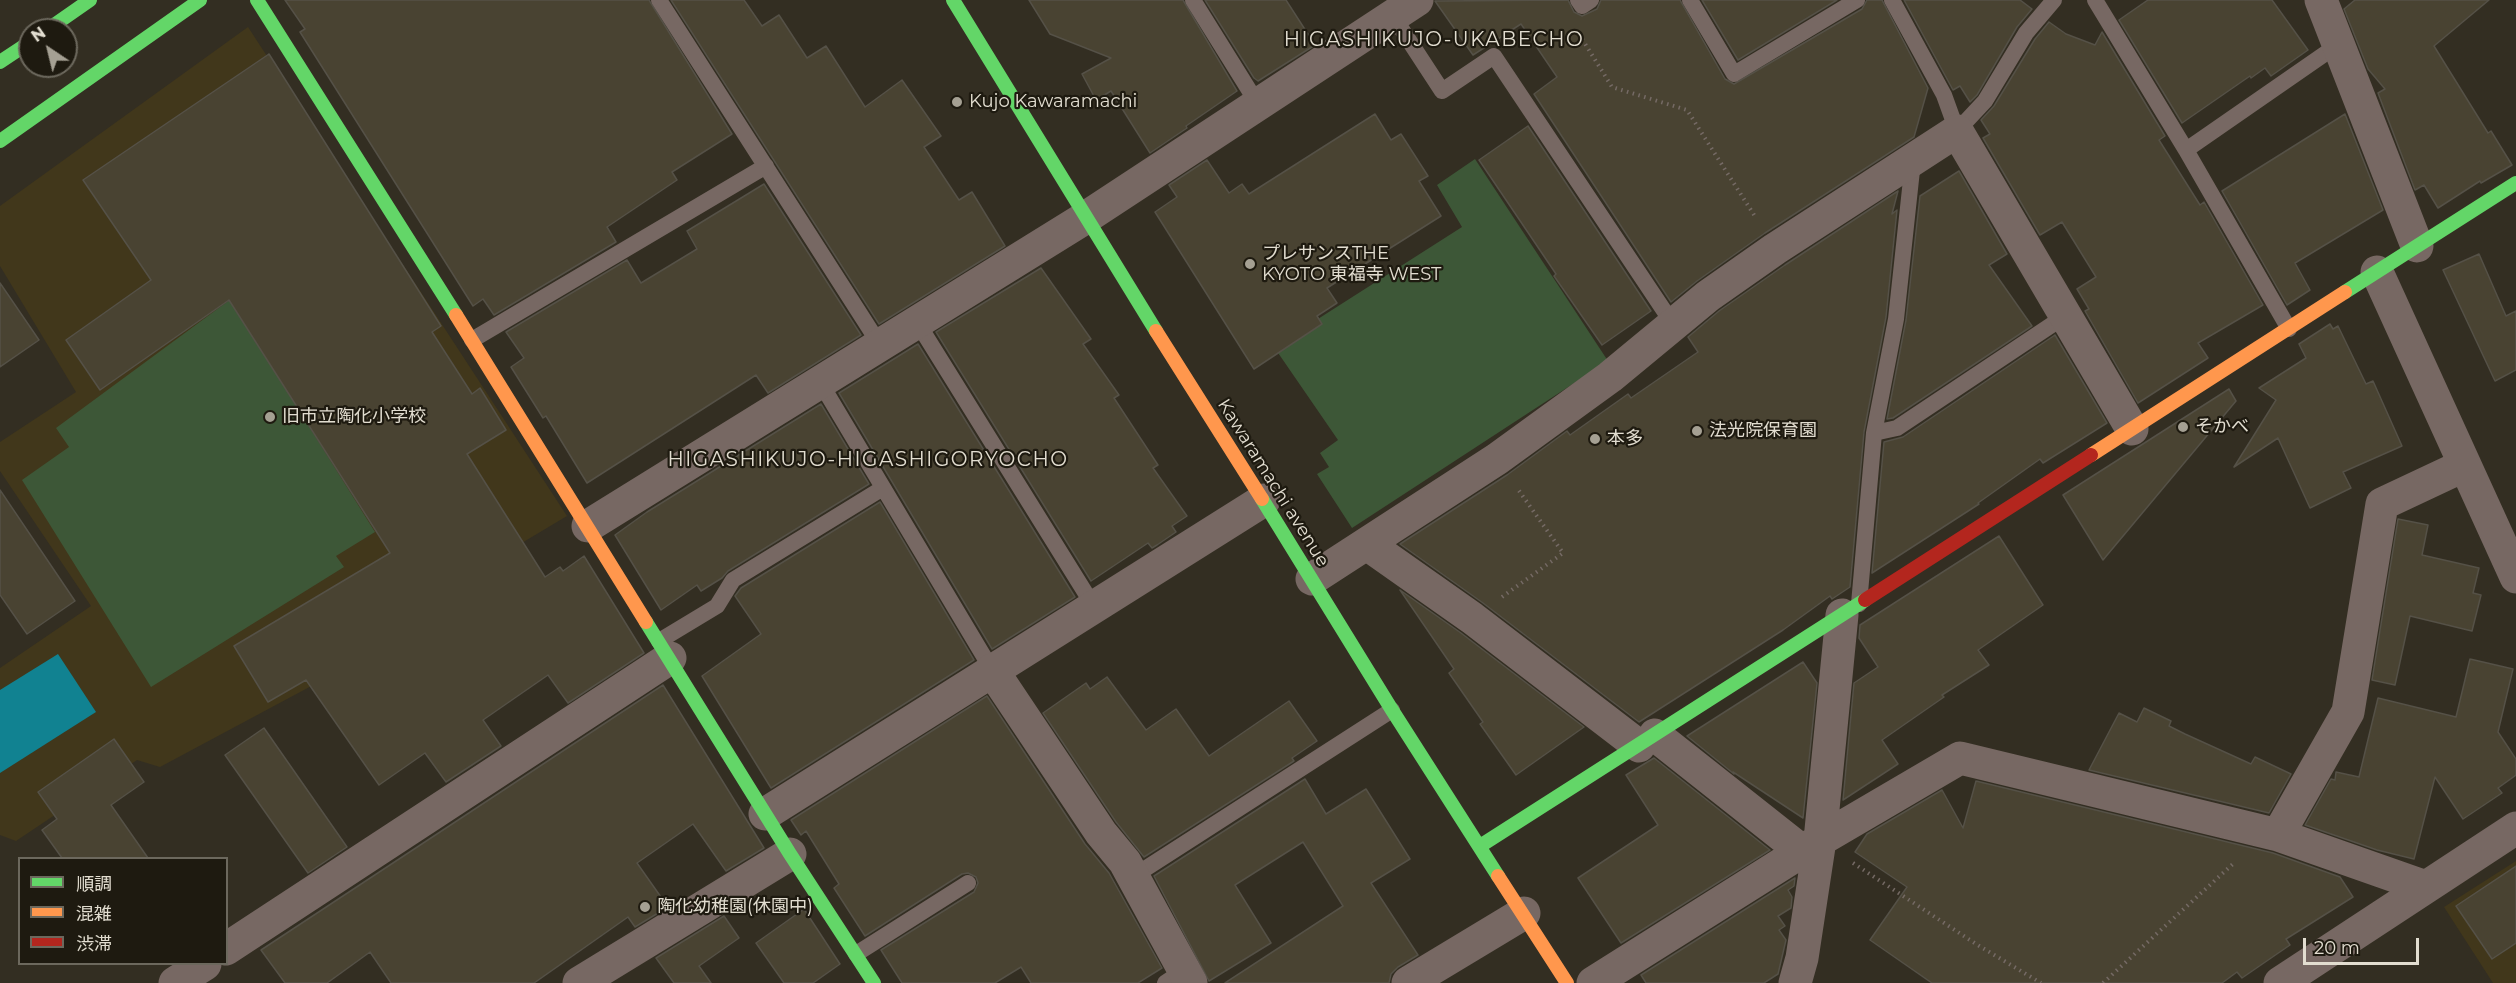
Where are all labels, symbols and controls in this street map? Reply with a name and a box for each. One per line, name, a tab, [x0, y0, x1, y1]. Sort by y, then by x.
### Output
north arrow	[18, 18, 78, 78]
text: N	[28, 23, 49, 46]
district label: HIGASHIKUJO-UKABECHO	[1284, 28, 1584, 52]
place label: Kujo Kawaramachi	[969, 91, 1137, 113]
marker: Kujo Kawaramachi	[950, 95, 964, 109]
place label: プレサンスTHE KYOTO 東福寺 WEST	[1262, 243, 1441, 286]
marker: プレサンスTHE KYOTO 東福寺 WEST	[1243, 257, 1257, 271]
street label: Kawaramachi avenue	[1213, 395, 1333, 571]
place label: 旧市立陶化小学校	[282, 406, 426, 428]
marker: 旧市立陶化小学校	[263, 410, 277, 424]
place label: そかべ	[2195, 416, 2249, 438]
place label: 法光院保育園	[1709, 420, 1817, 442]
marker: そかべ	[2176, 420, 2190, 434]
marker: 法光院保育園	[1690, 424, 1704, 438]
place label: 本多	[1607, 428, 1643, 450]
marker: 本多	[1588, 432, 1602, 446]
district label: HIGASHIKUJO-HIGASHIGORYOCHO	[668, 448, 1068, 472]
legend	[18, 857, 228, 965]
text: 順調	[76, 873, 112, 895]
place label: 陶化幼稚園(休園中)	[657, 896, 813, 918]
marker: 陶化幼稚園(休園中)	[638, 900, 652, 914]
text: 混雑	[76, 903, 112, 925]
scale bar	[2306, 926, 2422, 964]
text: 渋滞	[76, 933, 112, 955]
text: 20 m	[2314, 937, 2360, 959]

